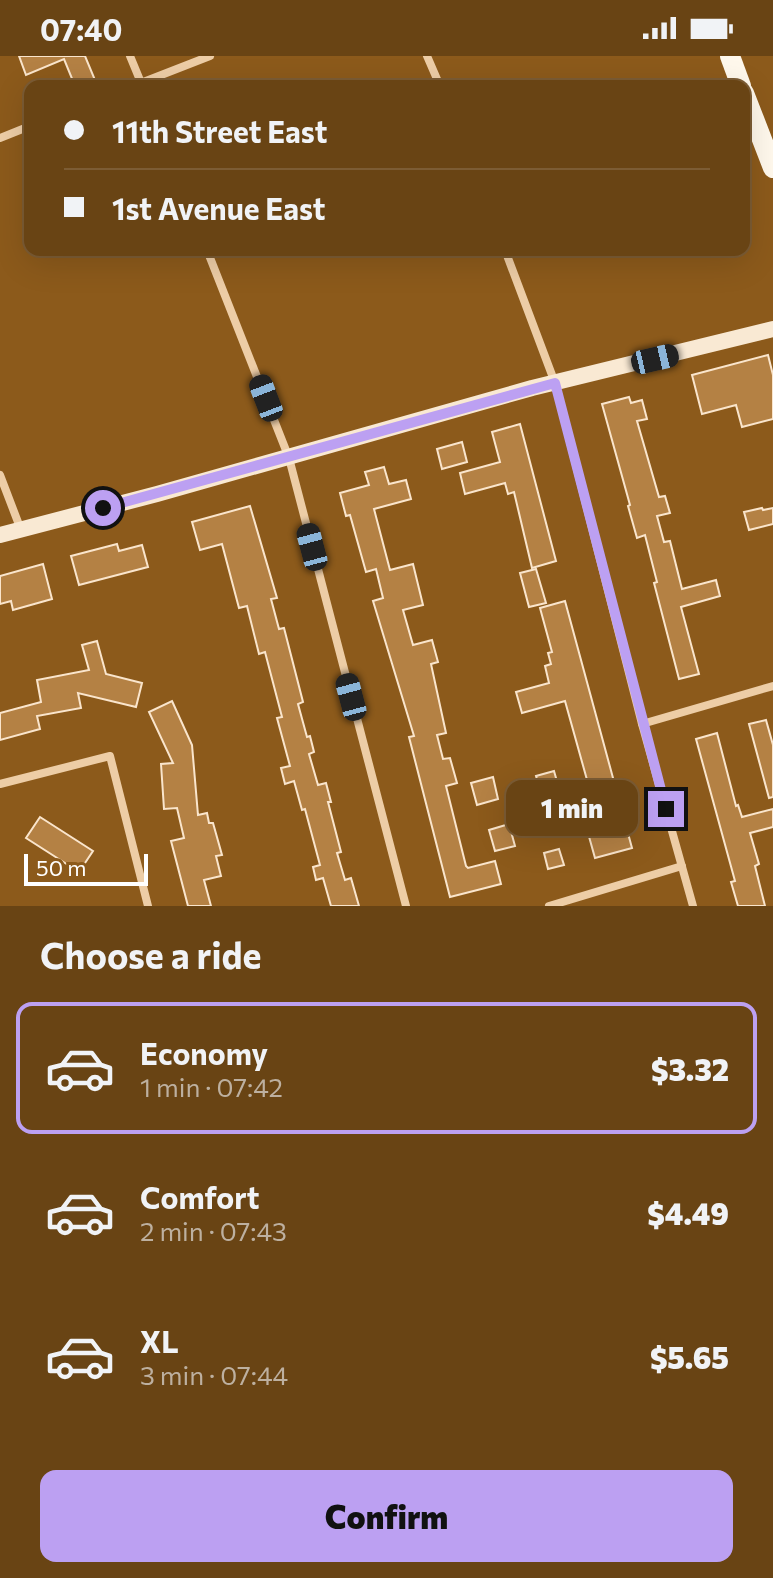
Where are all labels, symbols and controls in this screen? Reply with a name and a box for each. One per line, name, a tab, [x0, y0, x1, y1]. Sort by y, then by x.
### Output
text: 07:40	[40, 10, 122, 47]
text: 11th Street East	[112, 112, 327, 149]
text: 1st Avenue East	[112, 189, 326, 226]
car	[629, 342, 681, 376]
car	[246, 371, 286, 425]
route start	[85, 490, 121, 526]
car	[294, 521, 330, 573]
car	[333, 671, 369, 723]
callout: 1 min	[506, 781, 638, 837]
route end	[648, 791, 684, 827]
text: 1 min	[541, 792, 603, 823]
scale bar	[24, 850, 148, 886]
text: 50 m	[36, 854, 86, 881]
text: Choose a ride	[40, 932, 261, 976]
icon: car	[44, 1032, 116, 1104]
text: Economy	[140, 1034, 268, 1071]
text: $3.32	[651, 1050, 729, 1087]
text: 1 min · 07:42	[140, 1071, 283, 1102]
icon: car	[44, 1176, 116, 1248]
text: Comfort	[140, 1178, 259, 1215]
text: $4.49	[647, 1194, 729, 1231]
text: 2 min · 07:43	[140, 1215, 287, 1246]
icon: car	[44, 1320, 116, 1392]
text: XL	[140, 1322, 179, 1359]
text: $5.65	[650, 1338, 729, 1375]
text: 3 min · 07:44	[140, 1359, 288, 1390]
button: Confirm	[40, 1470, 733, 1562]

